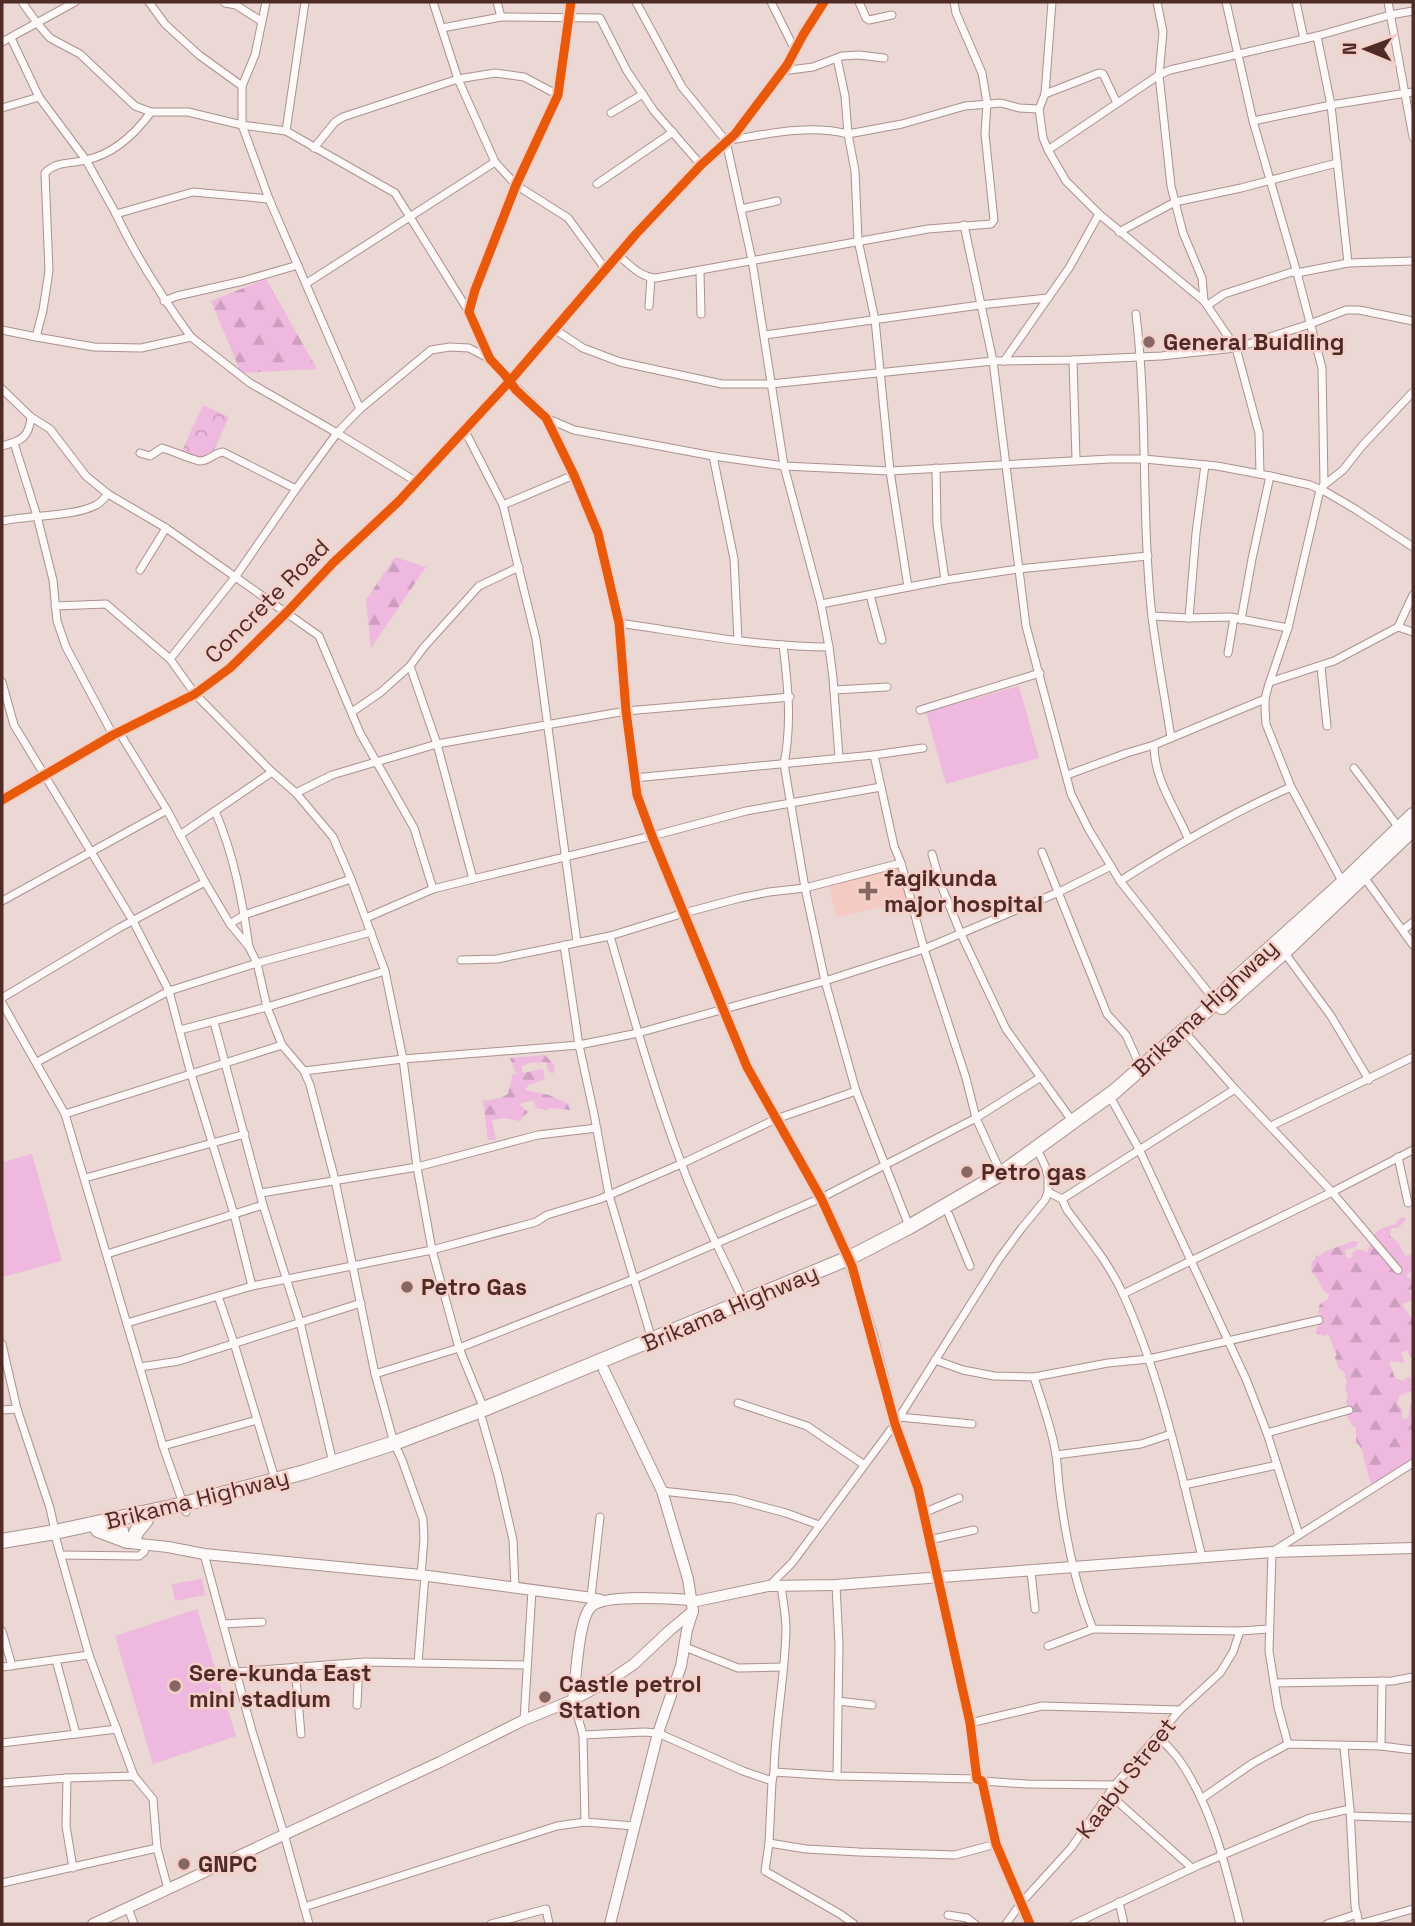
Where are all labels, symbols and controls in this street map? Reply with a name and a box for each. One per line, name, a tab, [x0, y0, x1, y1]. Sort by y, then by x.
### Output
north arrow	[1331, 14, 1401, 84]
text: N	[1337, 42, 1362, 55]
place label: General Buidling	[1163, 327, 1344, 357]
marker: General Buidling	[1141, 334, 1157, 350]
street label: Concrete Road	[198, 532, 336, 670]
place label: fagikunda major hospital	[884, 863, 1043, 919]
marker: fagikunda major hospital	[858, 881, 878, 901]
street label: Brikama Highway	[1126, 933, 1284, 1083]
place label: Petro gas	[981, 1157, 1087, 1187]
marker: Petro gas	[959, 1164, 975, 1180]
street label: Brikama Highway	[637, 1257, 823, 1359]
place label: Petro Gas	[421, 1272, 527, 1302]
marker: Petro Gas	[399, 1279, 415, 1295]
street label: Brikama Highway	[102, 1462, 292, 1536]
place label: Sere-kunda East mini stadium	[189, 1658, 371, 1714]
place label: Castle petrol Station	[559, 1669, 702, 1725]
marker: Sere-kunda East mini stadium	[167, 1678, 183, 1694]
marker: Castle petrol Station	[537, 1689, 553, 1705]
street label: Kaabu Street	[1069, 1711, 1183, 1845]
place label: GNPC	[198, 1849, 257, 1879]
marker: GNPC	[176, 1856, 192, 1872]

